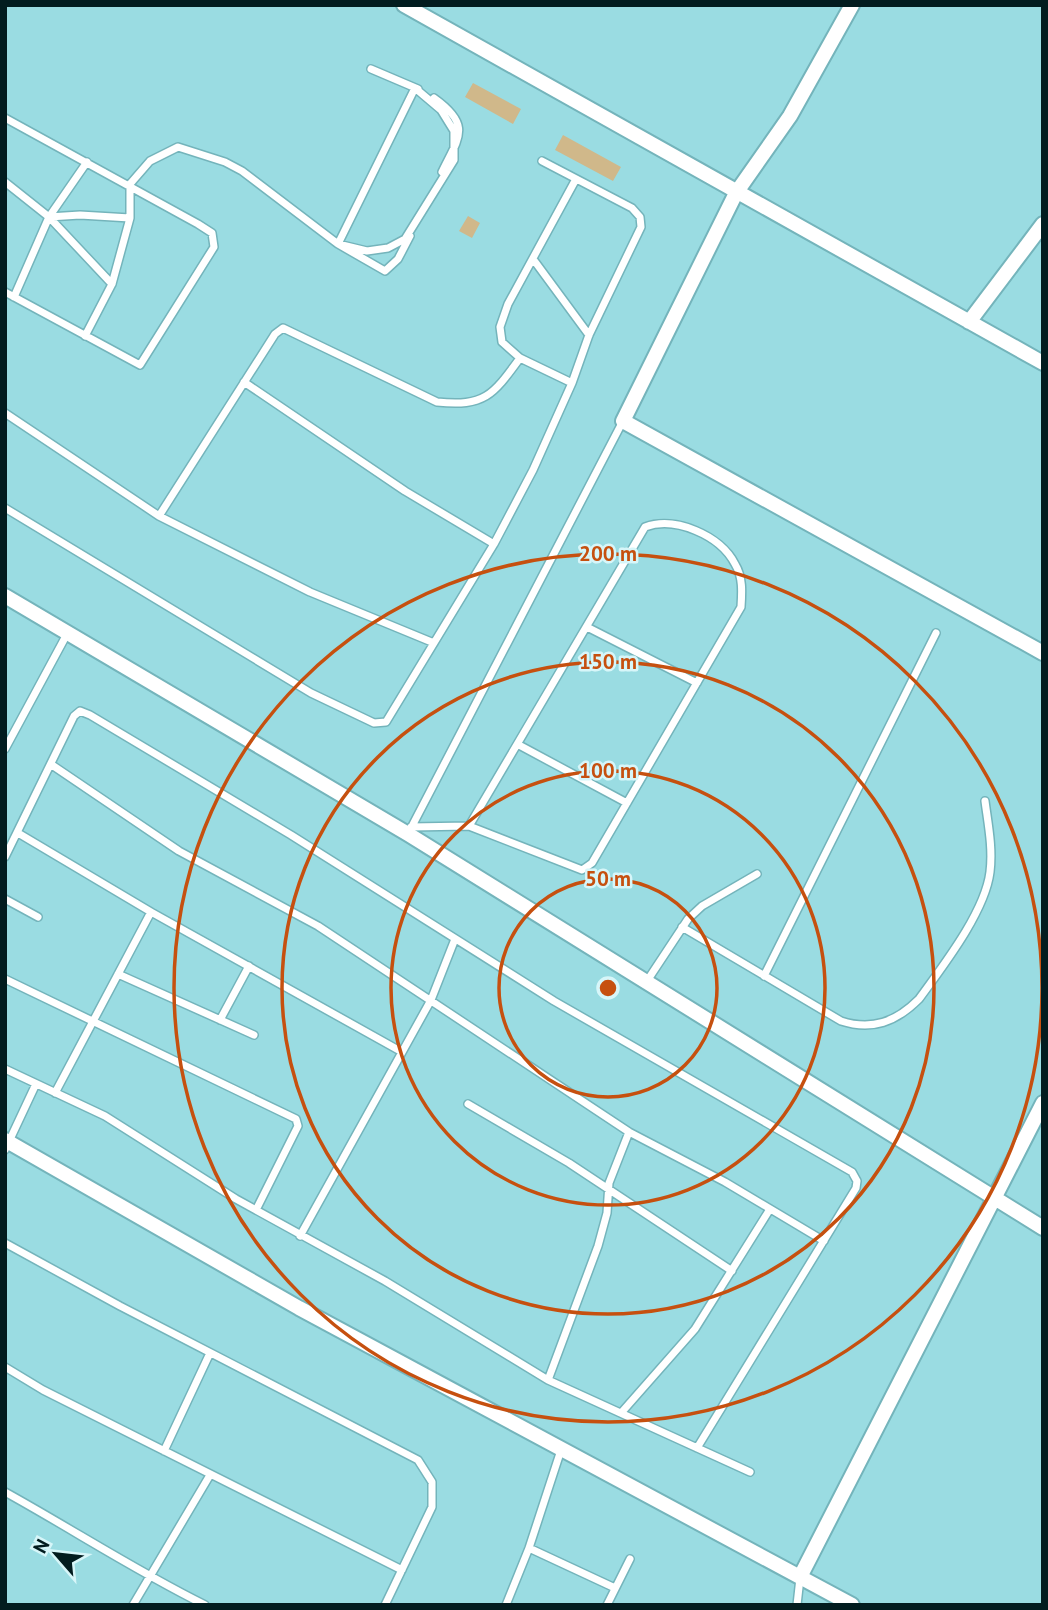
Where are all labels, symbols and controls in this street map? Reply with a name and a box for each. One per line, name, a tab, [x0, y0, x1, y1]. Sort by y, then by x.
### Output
text: 200 m	[579, 540, 637, 567]
text: 150 m	[579, 648, 637, 675]
text: 100 m	[579, 757, 637, 784]
text: 50 m	[585, 865, 631, 892]
centre of rings	[596, 976, 620, 1000]
north arrow	[21, 1519, 91, 1589]
text: N	[27, 1535, 55, 1557]

